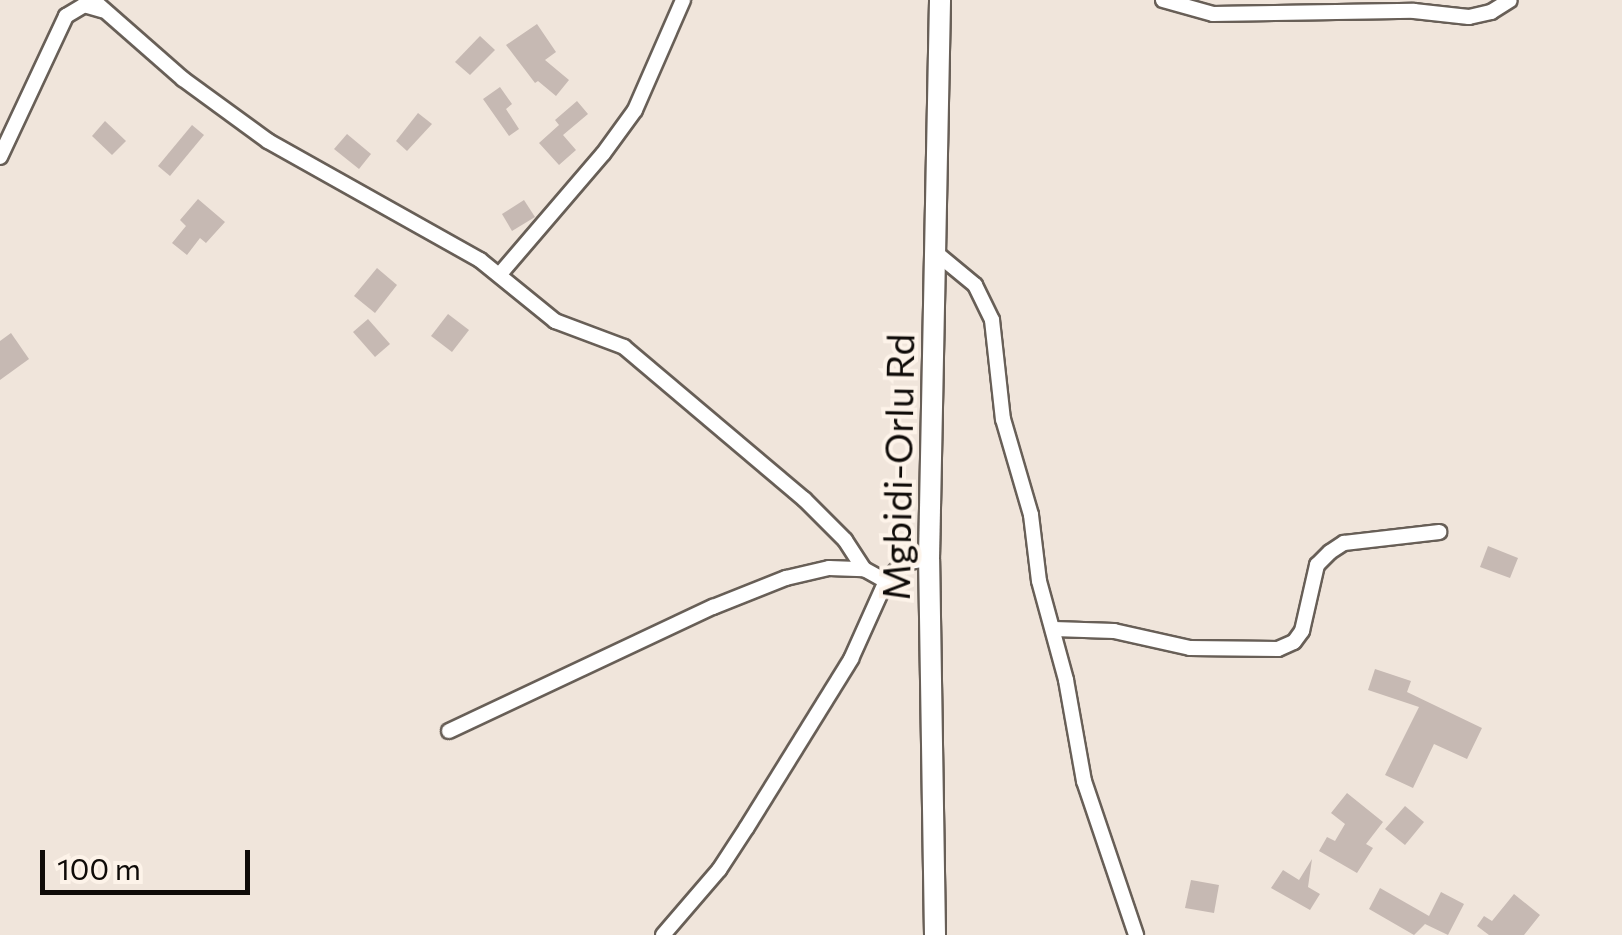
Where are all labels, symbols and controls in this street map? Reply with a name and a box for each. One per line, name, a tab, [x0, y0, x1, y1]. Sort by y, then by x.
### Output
street label: Mgbidi-Orlu Rd	[872, 333, 922, 601]
scale bar	[45, 830, 255, 892]
text: 100 m	[57, 849, 141, 886]

